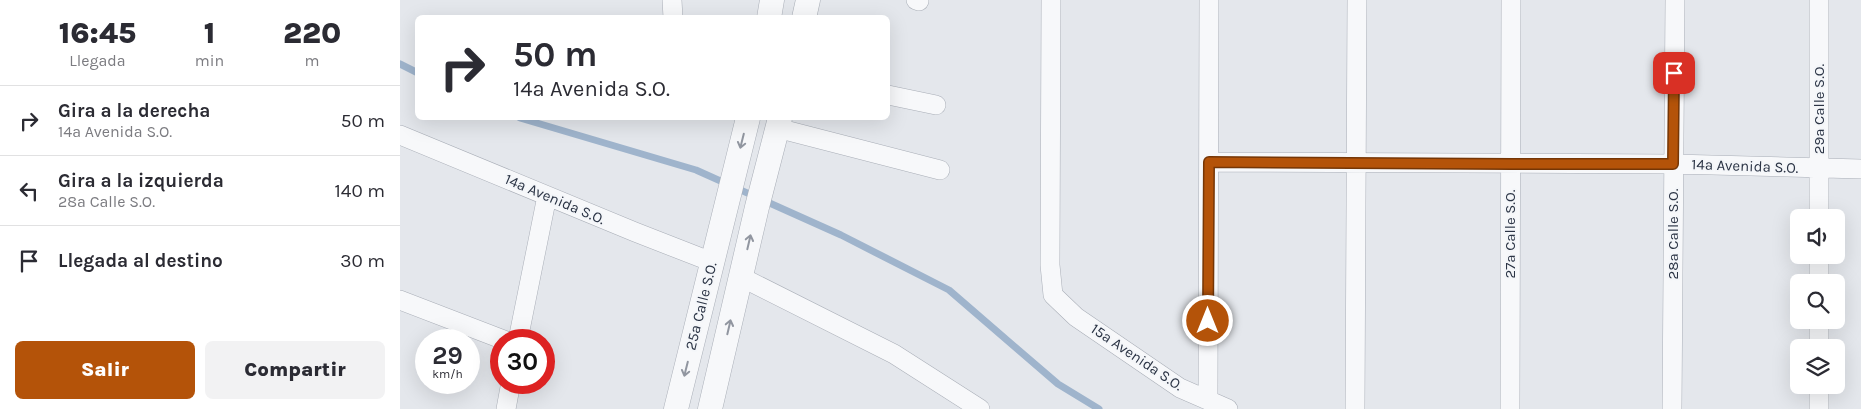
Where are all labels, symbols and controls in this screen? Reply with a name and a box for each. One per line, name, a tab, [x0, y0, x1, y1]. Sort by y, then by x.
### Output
text: 16:45	[59, 15, 136, 51]
text: 1	[204, 15, 215, 51]
text: 220	[283, 15, 341, 51]
text: 50 m	[513, 34, 598, 75]
icon: right	[430, 35, 495, 100]
text: Llegada	[69, 51, 126, 70]
text: min	[195, 51, 224, 70]
text: m	[305, 51, 320, 70]
pin	[1653, 52, 1695, 94]
icon: arrive	[1660, 59, 1688, 87]
street label: 29a Calle S.O.	[1810, 63, 1828, 154]
text: 14a Avenida S.O.	[513, 76, 670, 102]
text: Gira a la derecha	[58, 100, 210, 122]
icon: right	[15, 107, 43, 135]
text: 50 m	[341, 110, 385, 132]
text: 14a Avenida S.O.	[58, 122, 172, 141]
one-way arrow	[737, 133, 746, 149]
street label: 14a Avenida S.O.	[1691, 155, 1799, 177]
text: Gira a la izquierda	[58, 170, 224, 192]
street label: 14a Avenida S.O.	[502, 170, 608, 228]
icon: left	[15, 177, 43, 205]
text: 140 m	[335, 180, 385, 202]
street label: 28a Calle S.O.	[1664, 188, 1682, 279]
street label: 27a Calle S.O.	[1501, 189, 1519, 278]
text: 28a Calle S.O.	[58, 192, 155, 211]
map controls	[1790, 209, 1845, 394]
button: sound	[1790, 209, 1845, 264]
one-way arrow	[745, 234, 754, 250]
icon: arrive	[15, 247, 43, 275]
text: Llegada al destino	[58, 250, 223, 272]
text: 30 m	[340, 250, 385, 272]
street label: 25a Calle S.O.	[681, 260, 721, 352]
button: search	[1790, 274, 1845, 329]
position arrow	[1181, 294, 1233, 346]
one-way arrow	[725, 320, 734, 336]
street label: 15a Avenida S.O.	[1088, 320, 1187, 395]
speed limit sign: 30	[490, 329, 555, 394]
button: layers	[1790, 339, 1845, 394]
button: Salir	[15, 341, 195, 399]
button: Compartir	[205, 341, 385, 399]
text: 29	[432, 341, 463, 370]
one-way arrow	[680, 360, 690, 376]
text: km/h	[432, 367, 463, 381]

